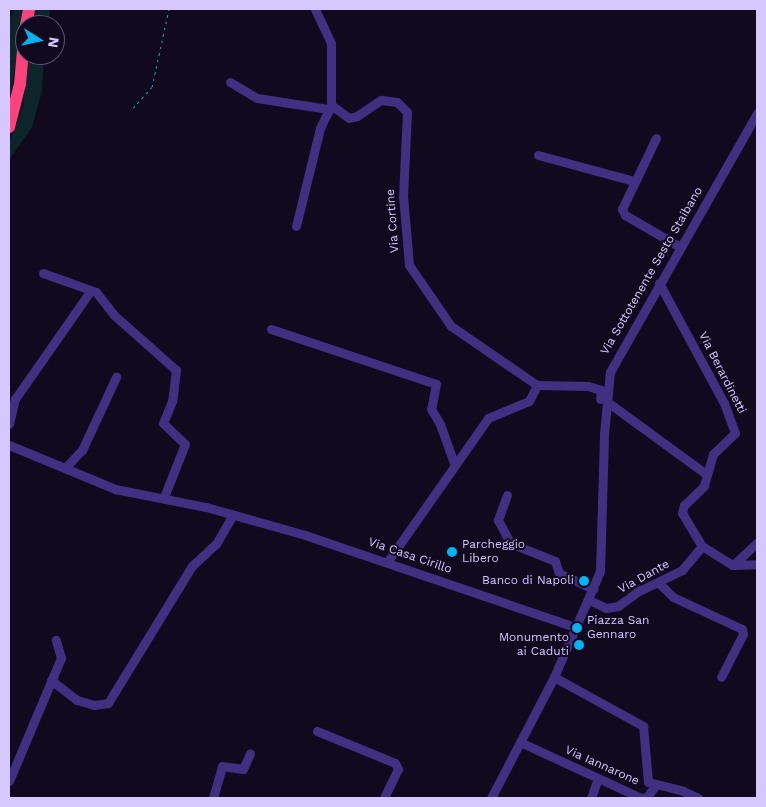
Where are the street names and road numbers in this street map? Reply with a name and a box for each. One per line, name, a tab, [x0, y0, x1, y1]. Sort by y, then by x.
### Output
street label: Via Sottotenente Sesto Staibano	[598, 184, 706, 358]
street label: Via Cortine	[384, 188, 402, 254]
street label: Via Berardinetti	[695, 330, 749, 416]
street label: Via Casa Cirillo	[366, 535, 454, 577]
street label: Via Dante	[616, 557, 672, 597]
street label: Via Iannarone	[563, 743, 641, 789]

